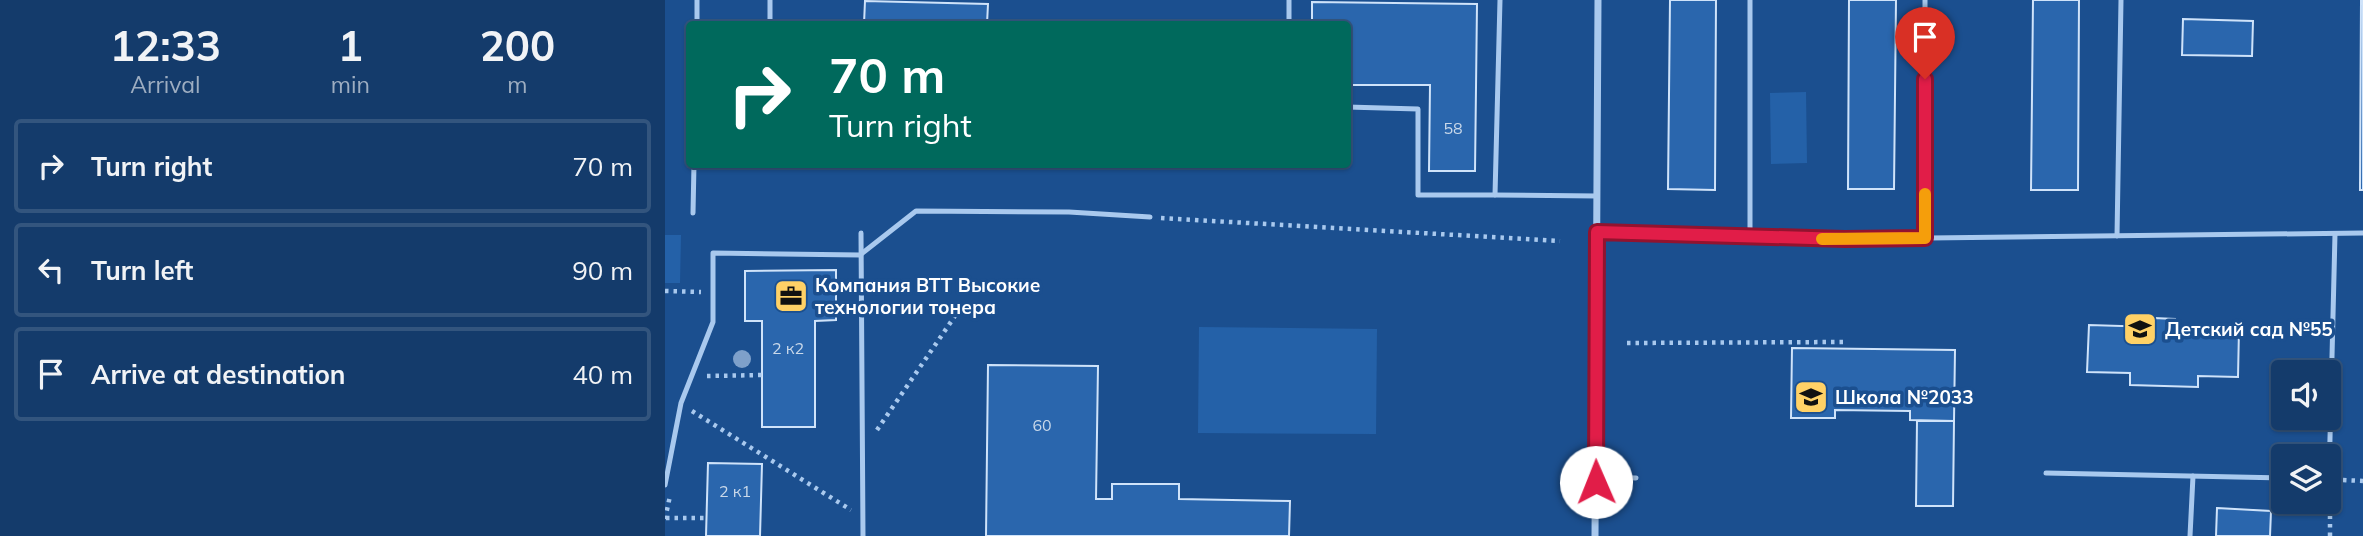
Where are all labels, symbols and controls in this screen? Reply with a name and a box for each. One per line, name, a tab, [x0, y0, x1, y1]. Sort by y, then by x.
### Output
pin	[1895, 7, 1955, 79]
icon: arrive	[1906, 18, 1944, 56]
text: 12:33	[110, 19, 221, 72]
text: 1	[338, 19, 363, 72]
text: 200	[480, 19, 555, 72]
text: 70 m	[829, 44, 945, 105]
icon: right	[714, 49, 805, 140]
text: Arrival	[130, 70, 201, 99]
text: min	[331, 70, 370, 99]
text: m	[507, 70, 528, 99]
text: Turn right	[829, 105, 972, 145]
house number: 58	[1443, 118, 1463, 138]
icon: right	[32, 147, 70, 185]
text: Turn right	[91, 150, 212, 183]
text: 70 m	[572, 150, 633, 183]
icon: left	[32, 251, 70, 289]
text: Turn left	[91, 254, 193, 287]
text: 90 m	[572, 254, 633, 287]
place label: Компания ВТТ Высокие технологии тонера	[815, 273, 1040, 319]
office icon: Компания ВТТ Высокие технологии тонера	[772, 277, 810, 315]
school or university icon: Детский сад №55	[2121, 310, 2159, 348]
place label: Детский сад №55	[2165, 317, 2333, 341]
house number: 2 к2	[772, 338, 804, 358]
icon: arrive	[32, 355, 70, 393]
text: Arrive at destination	[91, 358, 346, 391]
text: 40 m	[572, 358, 633, 391]
map controls	[2271, 360, 2341, 514]
button: sound	[2271, 360, 2341, 430]
school or university icon: Школа №2033	[1792, 378, 1830, 416]
place label: Школа №2033	[1835, 385, 1974, 409]
house number: 60	[1032, 415, 1052, 435]
button: layers	[2271, 444, 2341, 514]
position arrow	[1559, 445, 1633, 519]
house number: 2 к1	[719, 481, 751, 501]

